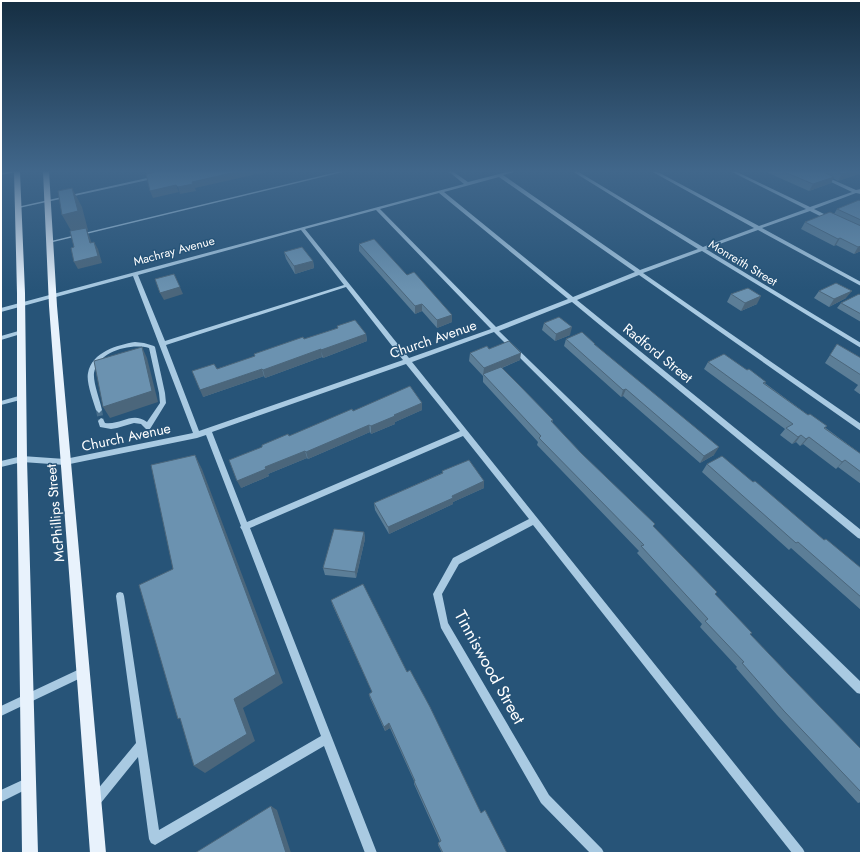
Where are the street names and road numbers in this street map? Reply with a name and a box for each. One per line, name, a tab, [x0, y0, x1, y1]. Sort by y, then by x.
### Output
street label: Machray Avenue	[131, 231, 217, 271]
street label: Monreith Street	[705, 235, 781, 291]
street label: Church Avenue	[387, 315, 479, 363]
street label: Radford Street	[619, 319, 698, 388]
street label: Church Avenue	[80, 418, 172, 456]
street label: McPhillips Street	[41, 463, 69, 563]
street label: Tinniswood Street	[449, 606, 531, 728]

